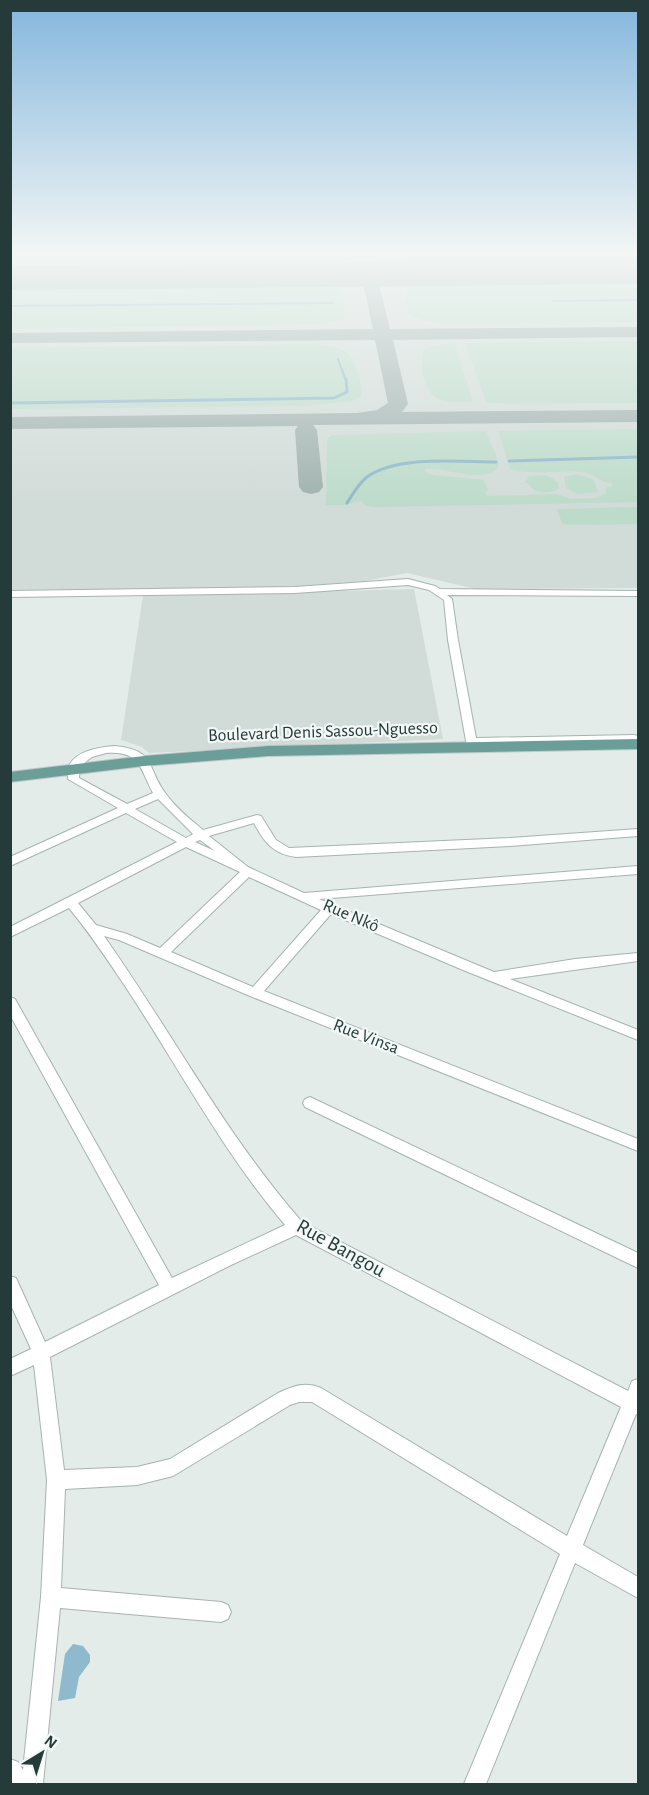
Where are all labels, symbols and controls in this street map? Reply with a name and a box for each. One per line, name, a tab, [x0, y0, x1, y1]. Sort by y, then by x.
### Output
street label: Boulevard Denis Sassou-Nguesso	[208, 719, 438, 745]
street label: Rue Nkô	[320, 896, 382, 936]
street label: Rue Vinsa	[331, 1016, 401, 1058]
street label: Rue Bangou	[293, 1215, 389, 1281]
north arrow	[12, 1723, 72, 1783]
text: N	[41, 1732, 60, 1752]

